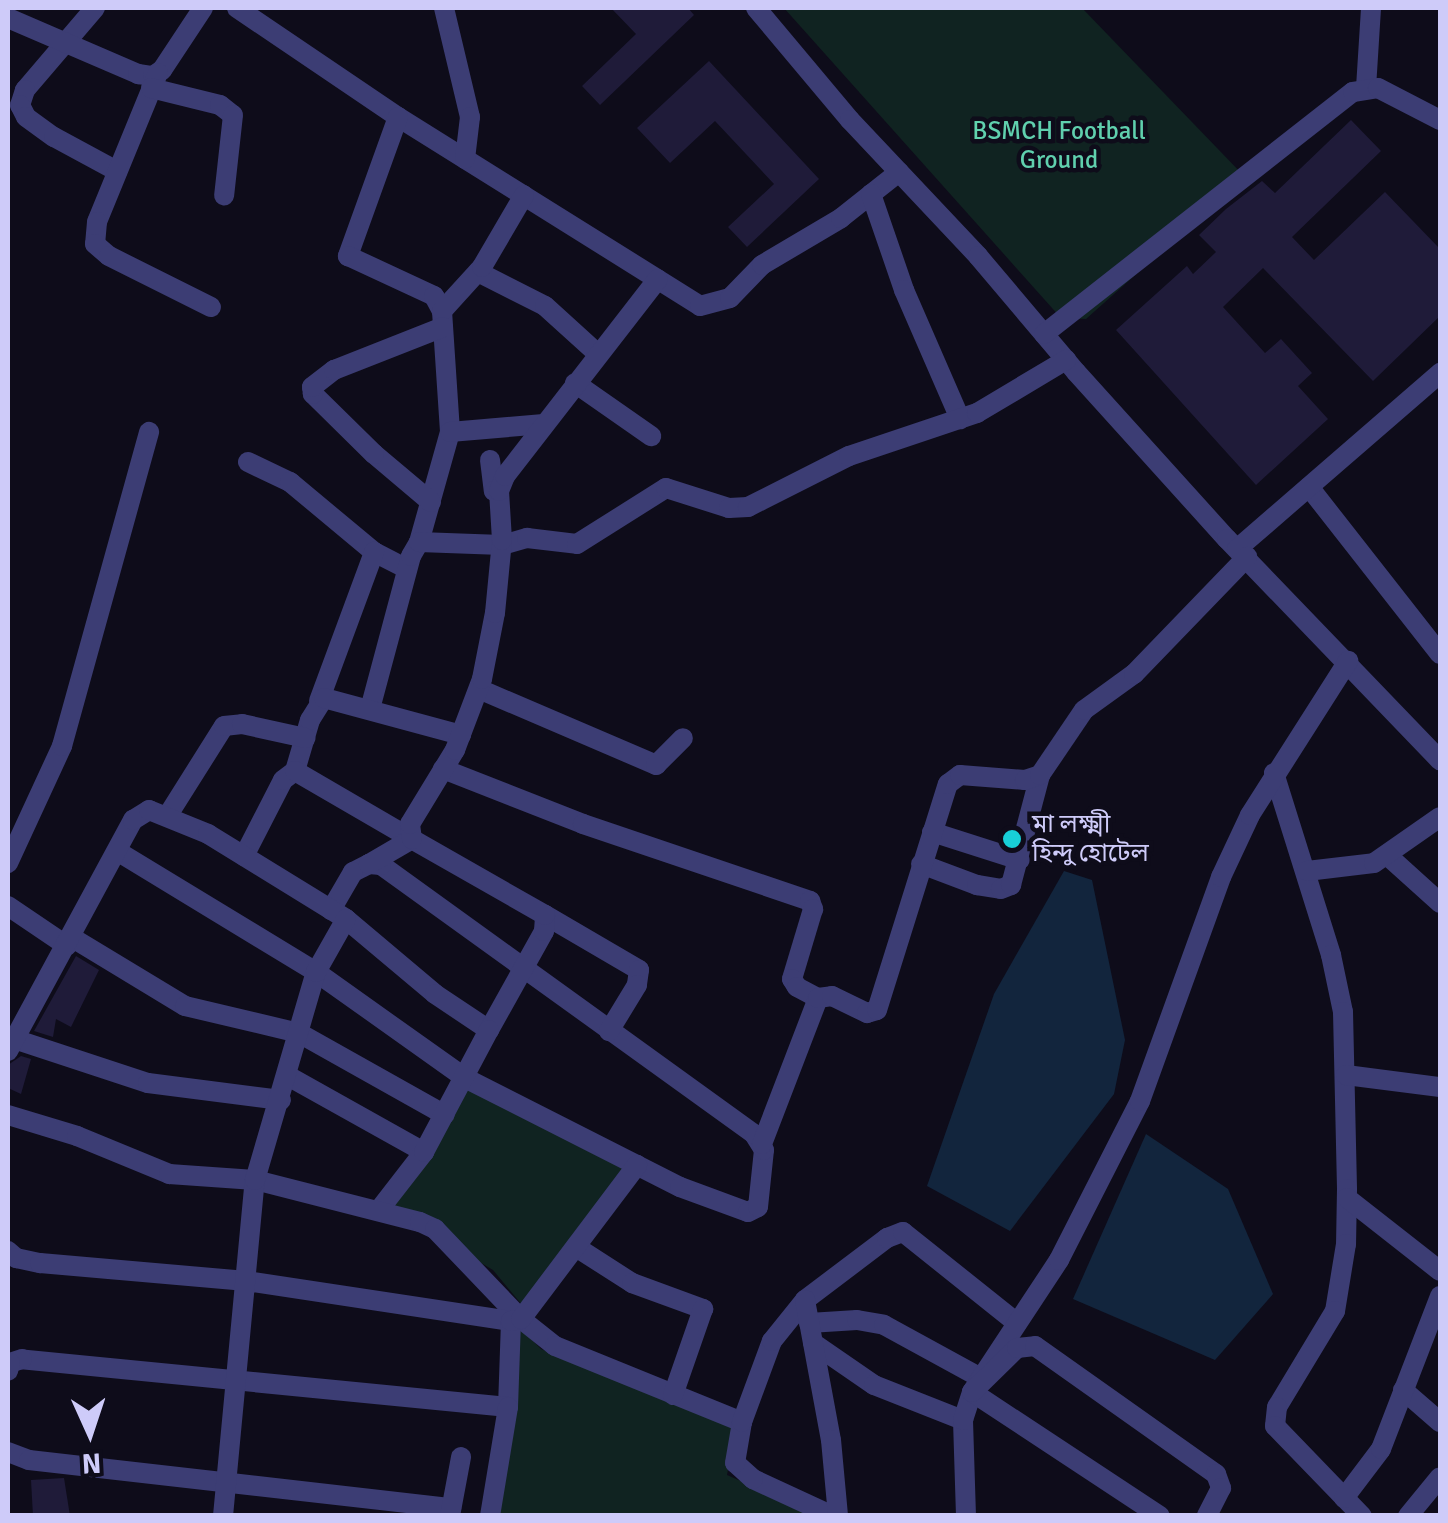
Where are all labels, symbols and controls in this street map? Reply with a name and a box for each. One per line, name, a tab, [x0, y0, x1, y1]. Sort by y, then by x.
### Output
park label: BSMCH Football Ground	[972, 117, 1146, 176]
place label: মা লক্ষ্মী হিন্দু হোটেল	[1032, 810, 1149, 869]
marker: মা লক্ষ্মী হিন্দু হোটেল	[1001, 828, 1023, 850]
north arrow	[40, 1383, 140, 1483]
text: N	[81, 1445, 102, 1480]

